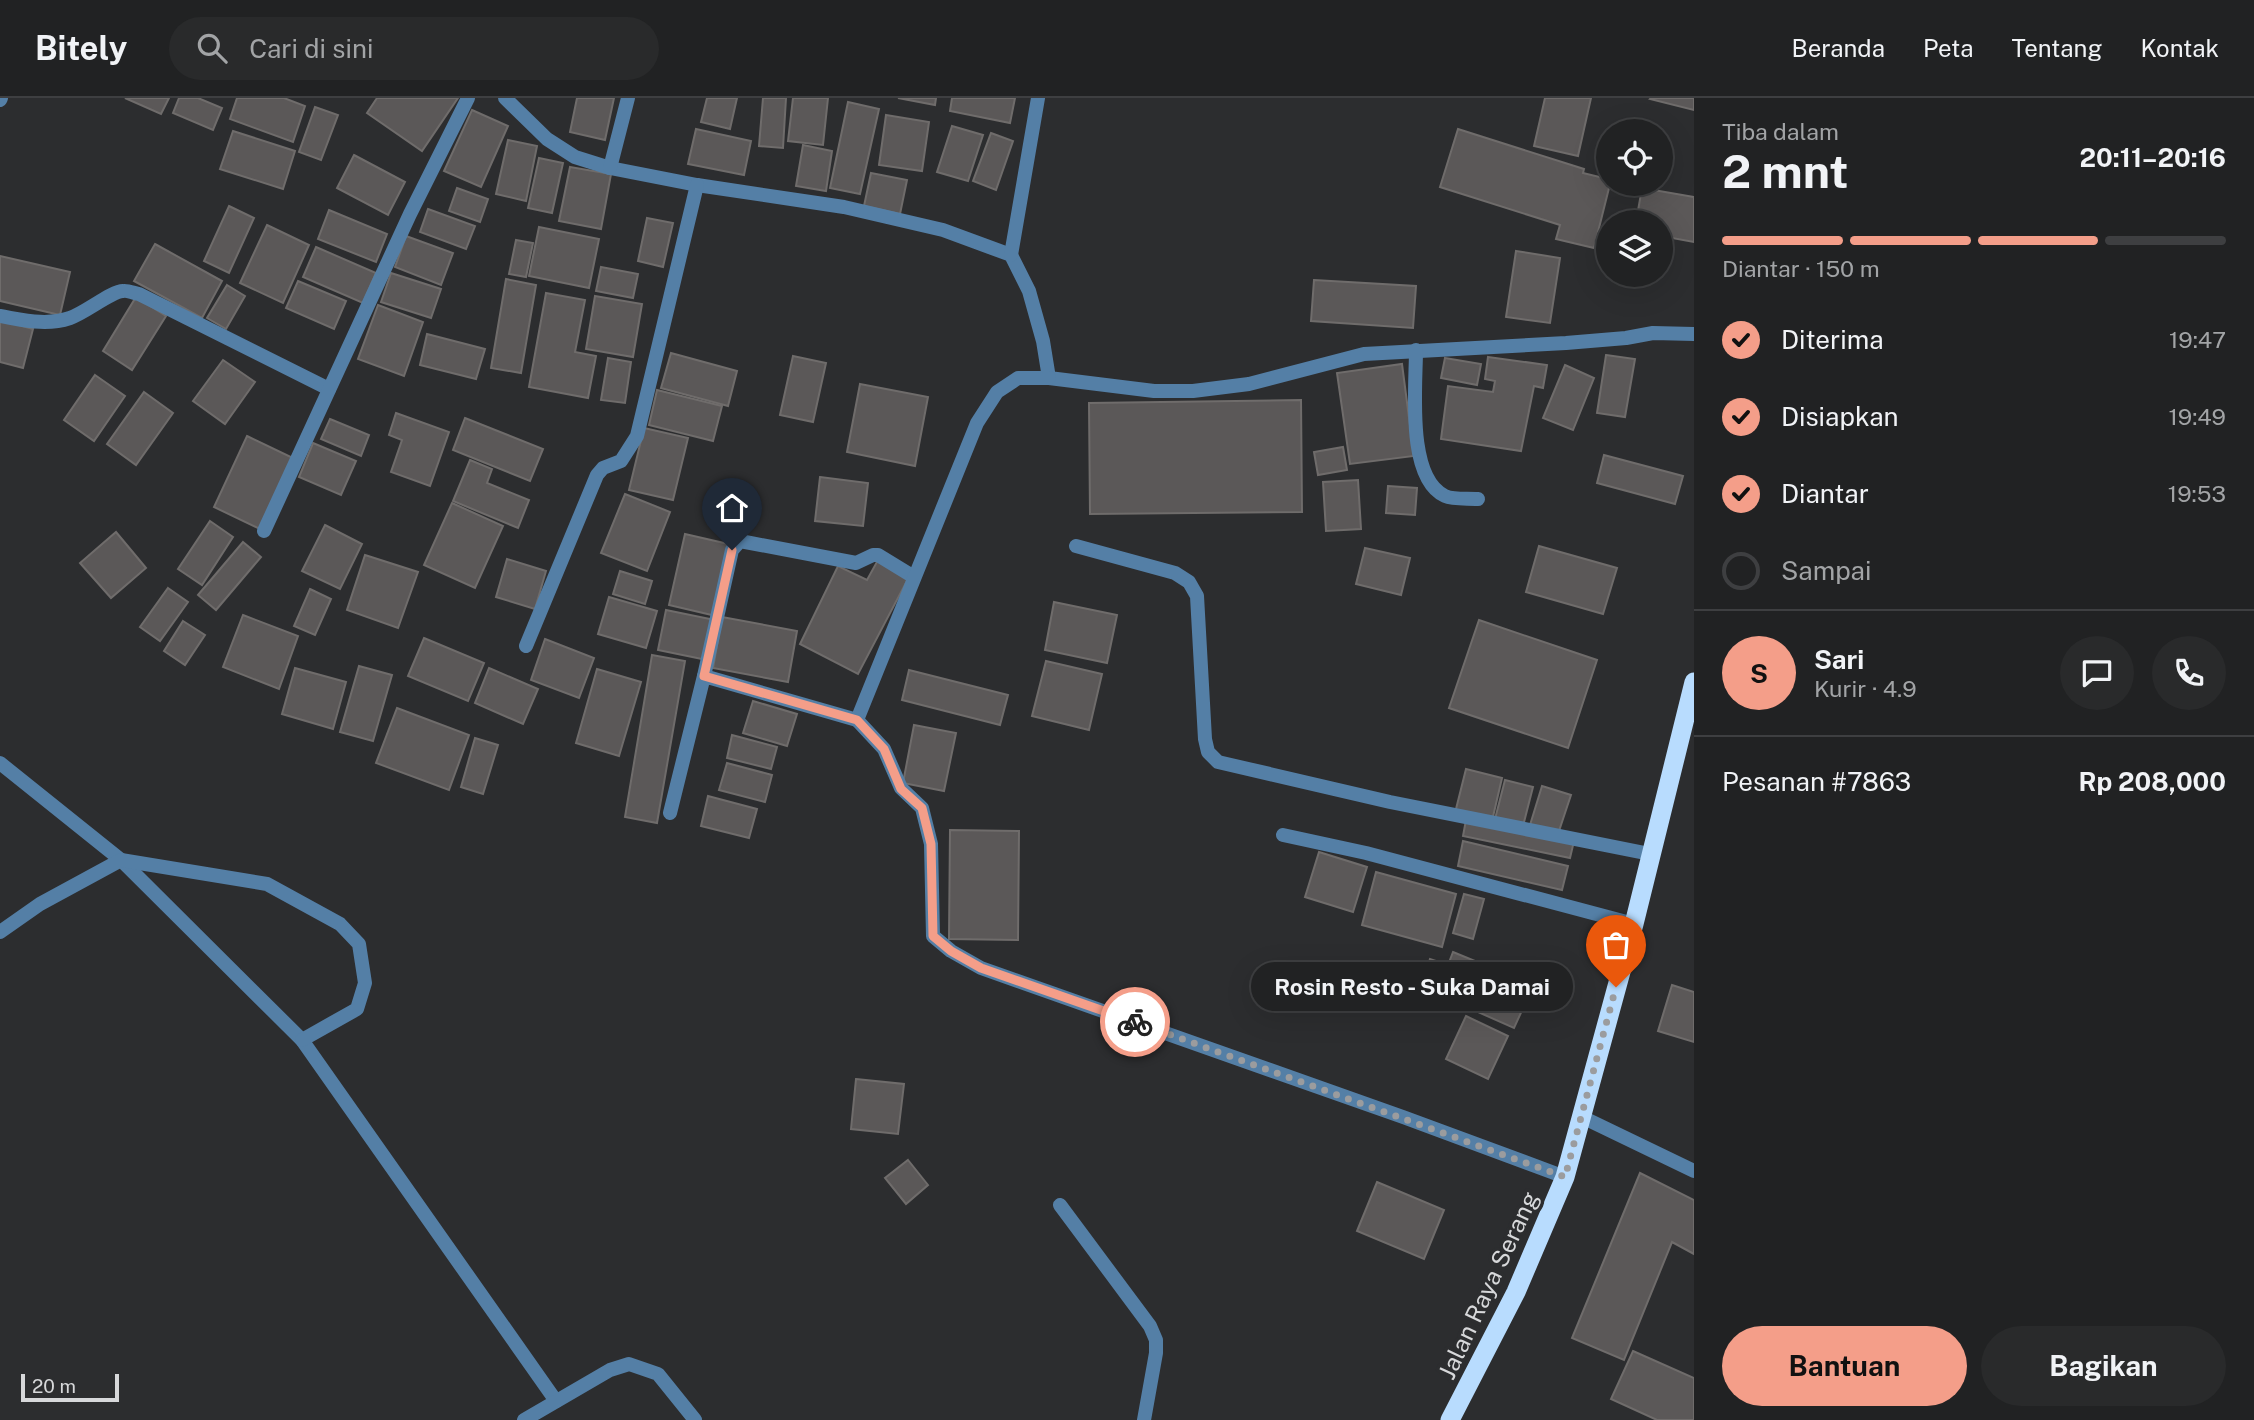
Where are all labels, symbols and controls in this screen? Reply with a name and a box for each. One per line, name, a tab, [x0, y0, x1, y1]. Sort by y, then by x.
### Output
search box	[169, 17, 659, 80]
text: Bitely	[35, 29, 127, 67]
icon: search	[193, 29, 231, 67]
text: Cari di sini	[249, 33, 374, 64]
text: Beranda	[1791, 34, 1885, 62]
text: Peta	[1923, 34, 1974, 62]
text: Tentang	[2012, 34, 2102, 62]
text: Kontak	[2140, 34, 2219, 62]
text: Tiba dalam	[1722, 118, 1839, 145]
map controls	[1596, 119, 1673, 287]
button: locate	[1596, 119, 1673, 196]
text: 20:11–20:16	[2079, 142, 2226, 173]
text: 2 mnt	[1722, 144, 1848, 198]
button: layers	[1596, 210, 1673, 287]
text: Diantar · 150 m	[1722, 255, 1880, 282]
icon: check	[1722, 321, 1760, 359]
text: Diterima	[1781, 324, 1884, 355]
text: 19:47	[2169, 326, 2226, 353]
icon: check	[1722, 398, 1760, 436]
text: Disiapkan	[1781, 401, 1899, 432]
text: 19:49	[2168, 403, 2226, 430]
icon: check	[1722, 475, 1760, 513]
pin	[702, 478, 762, 550]
text: Diantar	[1781, 478, 1869, 509]
text: 19:53	[2168, 480, 2226, 507]
icon: home	[713, 489, 751, 527]
text: Sampai	[1781, 555, 1871, 586]
button: chat	[2060, 636, 2134, 710]
button: phone	[2152, 636, 2226, 710]
text: Sari	[1814, 644, 1864, 675]
text: S	[1750, 658, 1768, 689]
text: Kurir · 4.9	[1814, 675, 1917, 702]
text: Pesanan #7863	[1722, 766, 1911, 797]
text: Rp 208,000	[2078, 766, 2226, 797]
pin	[1586, 915, 1646, 987]
icon: bag	[1597, 926, 1635, 964]
callout: Rosin Resto - Suka Damai	[1252, 962, 1574, 1012]
text: Rosin Resto - Suka Damai	[1274, 973, 1550, 1000]
courier	[1100, 987, 1170, 1057]
icon: bike	[1116, 1003, 1154, 1041]
street label: Jalan Raya Serang	[1432, 1187, 1544, 1383]
button: Bantuan	[1722, 1326, 1967, 1406]
button: Bagikan	[1981, 1326, 2226, 1406]
scale bar	[21, 1371, 119, 1403]
text: 20 m	[32, 1375, 76, 1397]

